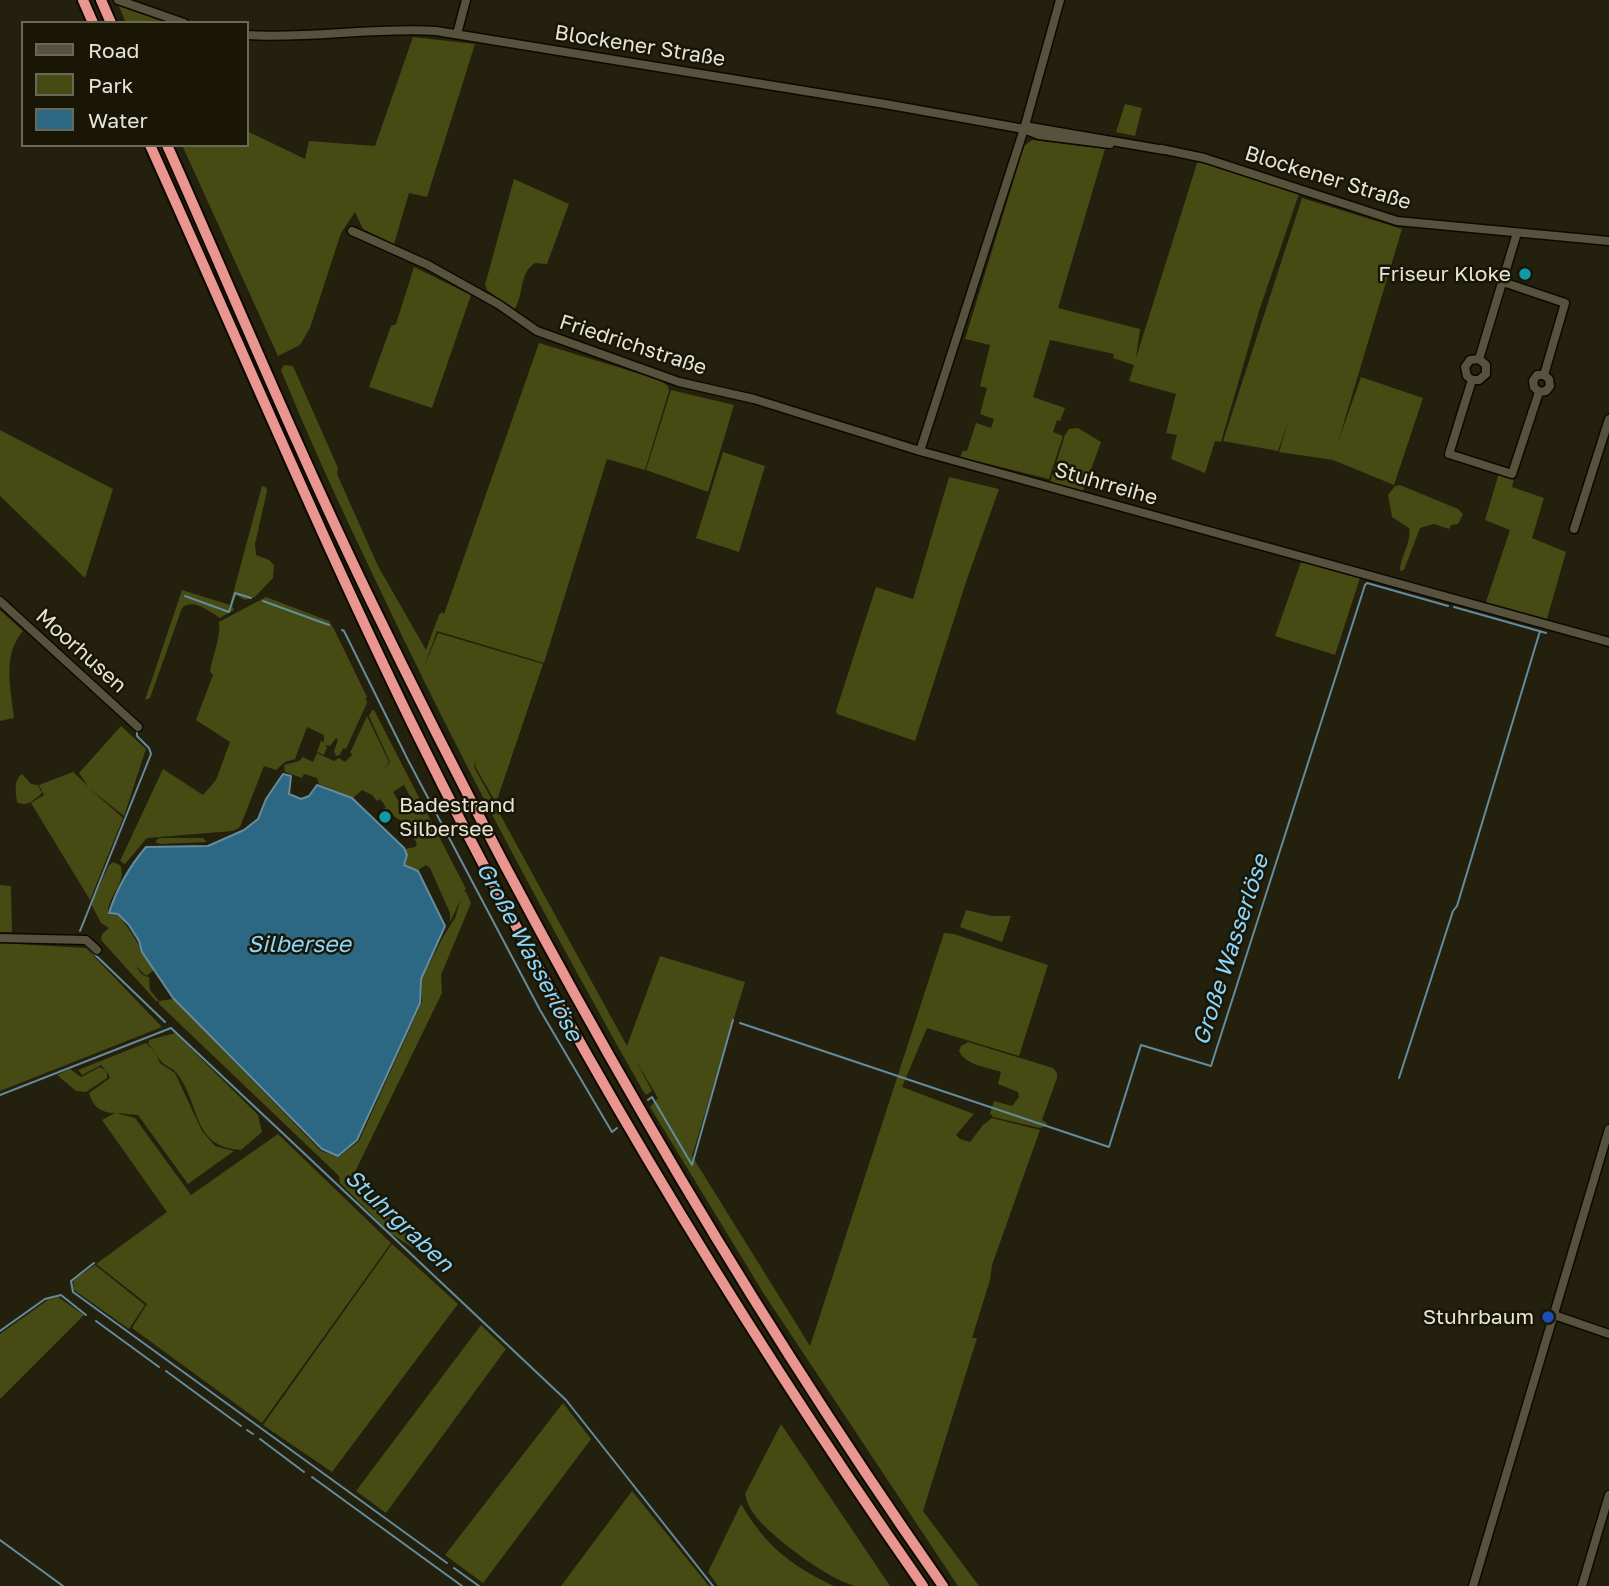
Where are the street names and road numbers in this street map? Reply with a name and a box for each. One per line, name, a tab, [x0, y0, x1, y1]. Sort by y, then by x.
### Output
street label: Blockener Straße	[553, 20, 727, 72]
street label: Blockener Straße	[1242, 141, 1414, 215]
street label: Friedrichstraße	[556, 309, 710, 381]
street label: Stuhrreihe	[1052, 457, 1160, 511]
street label: Moorhusen	[30, 604, 132, 698]

